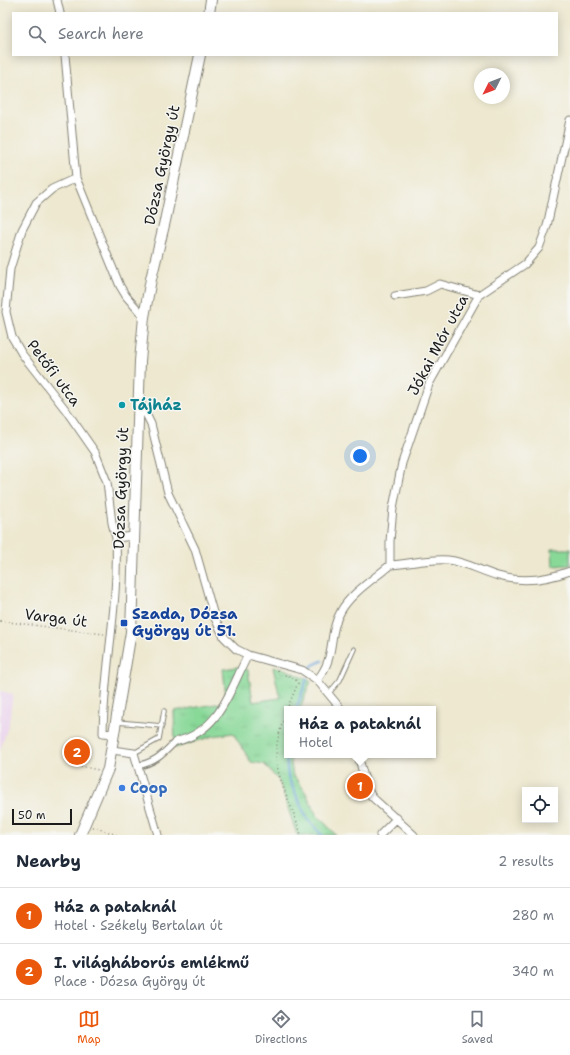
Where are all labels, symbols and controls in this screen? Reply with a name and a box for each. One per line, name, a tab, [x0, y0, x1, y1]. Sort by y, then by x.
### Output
search box	[12, 12, 558, 56]
icon: search	[26, 23, 48, 45]
text: Search here	[58, 24, 144, 44]
north arrow	[474, 68, 510, 104]
street label: Dózsa György út	[140, 103, 184, 227]
street label: Jókai Mór utca	[403, 291, 473, 399]
street label: Petőfi utca	[23, 336, 86, 411]
place label: Tájház	[130, 395, 182, 415]
marker: Tájház	[117, 400, 127, 410]
street label: Dózsa György út	[109, 427, 133, 549]
your location	[350, 446, 370, 466]
street label: Varga út	[23, 604, 89, 632]
place label: Szada, Dózsa György út 51.	[132, 604, 238, 641]
marker: Szada, Dózsa György út 51.	[119, 618, 129, 628]
popup	[284, 706, 436, 758]
text: Ház a pataknál	[299, 714, 421, 734]
text: Hotel	[299, 734, 332, 751]
pin: 2	[64, 737, 90, 767]
pin: 1	[347, 771, 373, 801]
place label: Coop	[130, 778, 168, 798]
marker: Coop	[117, 783, 127, 793]
map controls	[522, 787, 558, 823]
button: locate	[522, 787, 558, 823]
scale bar	[12, 807, 72, 826]
text: 50 m	[18, 808, 46, 823]
text: Nearby	[16, 850, 81, 872]
text: 2 results	[498, 853, 554, 870]
text: Ház a pataknál	[54, 897, 176, 917]
text: 1	[26, 907, 32, 924]
text: 280 m	[512, 907, 554, 924]
text: Hotel · Székely Bertalan út	[54, 917, 223, 934]
text: I. világháborús emlékmű	[54, 953, 249, 973]
text: 2	[24, 963, 34, 980]
text: 340 m	[512, 963, 554, 980]
text: Place · Dózsa György út	[54, 973, 206, 990]
tab: Map	[77, 1008, 101, 1047]
tab: Directions	[255, 1008, 307, 1047]
tab: Saved	[462, 1008, 493, 1047]

